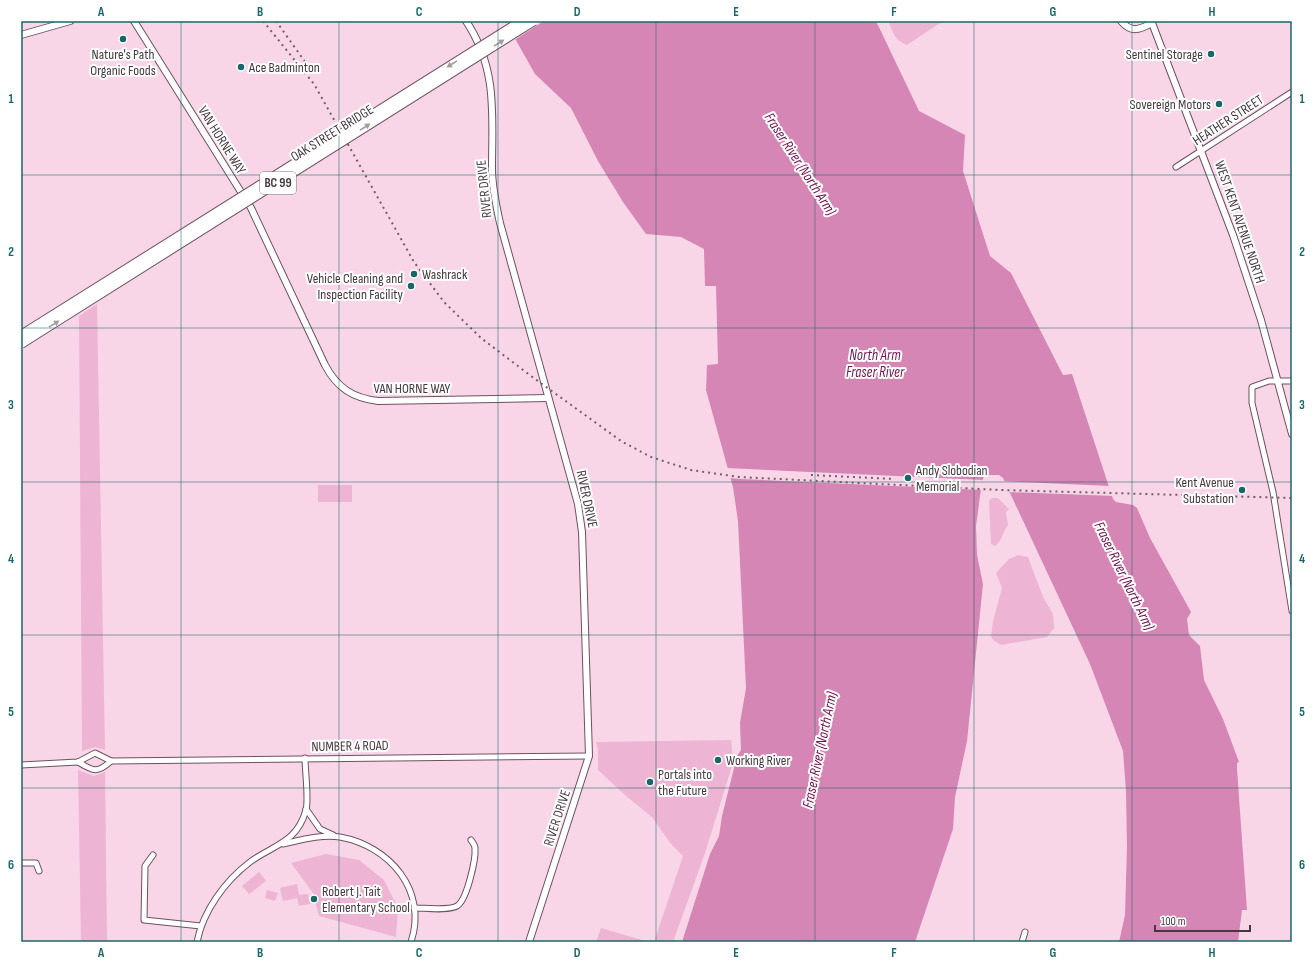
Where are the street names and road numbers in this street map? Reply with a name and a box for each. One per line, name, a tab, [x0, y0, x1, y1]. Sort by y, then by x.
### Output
street label: HEATHER STREET	[1190, 91, 1267, 149]
street label: OAK STREET BRIDGE	[288, 101, 377, 165]
street label: VAN HORNE WAY	[194, 103, 250, 177]
street label: WEST KENT AVENUE NORTH	[1211, 158, 1269, 286]
street label: RIVER DRIVE	[472, 159, 496, 219]
road number: BC 99	[260, 172, 296, 194]
street label: VAN HORNE WAY	[374, 380, 451, 397]
street label: RIVER DRIVE	[573, 469, 601, 530]
street label: NUMBER 4 ROAD	[311, 737, 389, 755]
street label: RIVER DRIVE	[540, 787, 574, 848]

